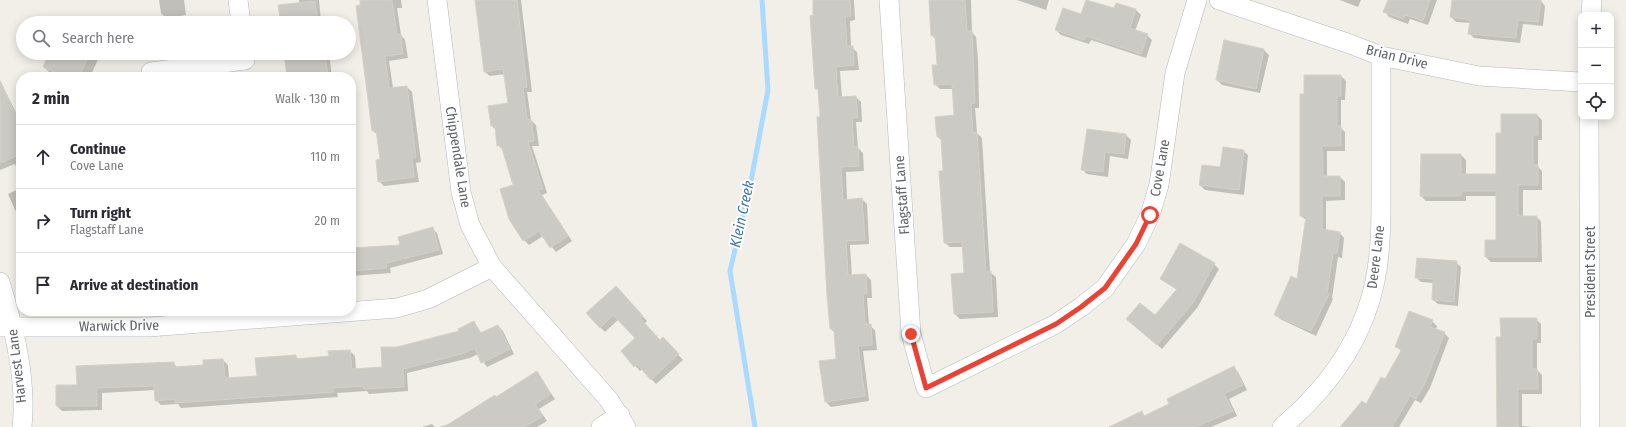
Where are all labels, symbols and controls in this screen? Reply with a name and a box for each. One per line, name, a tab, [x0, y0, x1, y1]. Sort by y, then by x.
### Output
map controls	[1578, 12, 1614, 120]
button: +	[1578, 12, 1614, 48]
search box	[16, 16, 356, 60]
icon: search	[30, 27, 52, 49]
text: Search here	[62, 29, 134, 47]
street label: Brian Drive	[1364, 41, 1430, 73]
button: −	[1578, 48, 1614, 84]
button: locate	[1578, 84, 1614, 120]
text: 2 min	[32, 88, 70, 109]
text: Walk · 130 m	[275, 91, 340, 106]
street label: Chippendale Lane	[442, 105, 474, 209]
street label: Cove Lane	[1147, 138, 1173, 198]
text: Continue	[70, 140, 126, 158]
icon: ahead	[32, 146, 54, 168]
text: 110 m	[310, 149, 340, 164]
street label: Flagstaff Lane	[891, 155, 913, 235]
text: Cove Lane	[70, 158, 124, 173]
water label: Klein Creek	[726, 178, 758, 249]
text: Turn right	[70, 204, 131, 222]
route start	[1141, 206, 1159, 224]
icon: right	[32, 210, 54, 232]
text: 20 m	[314, 213, 340, 228]
text: Flagstaff Lane	[70, 222, 144, 237]
street label: Deere Lane	[1364, 224, 1388, 290]
street label: President Street	[1582, 226, 1599, 318]
icon: arrive	[32, 274, 54, 296]
text: Arrive at destination	[70, 276, 198, 294]
street label: Warwick Drive	[79, 317, 159, 335]
route end	[902, 325, 920, 343]
street label: Harvest Lane	[4, 328, 30, 404]

